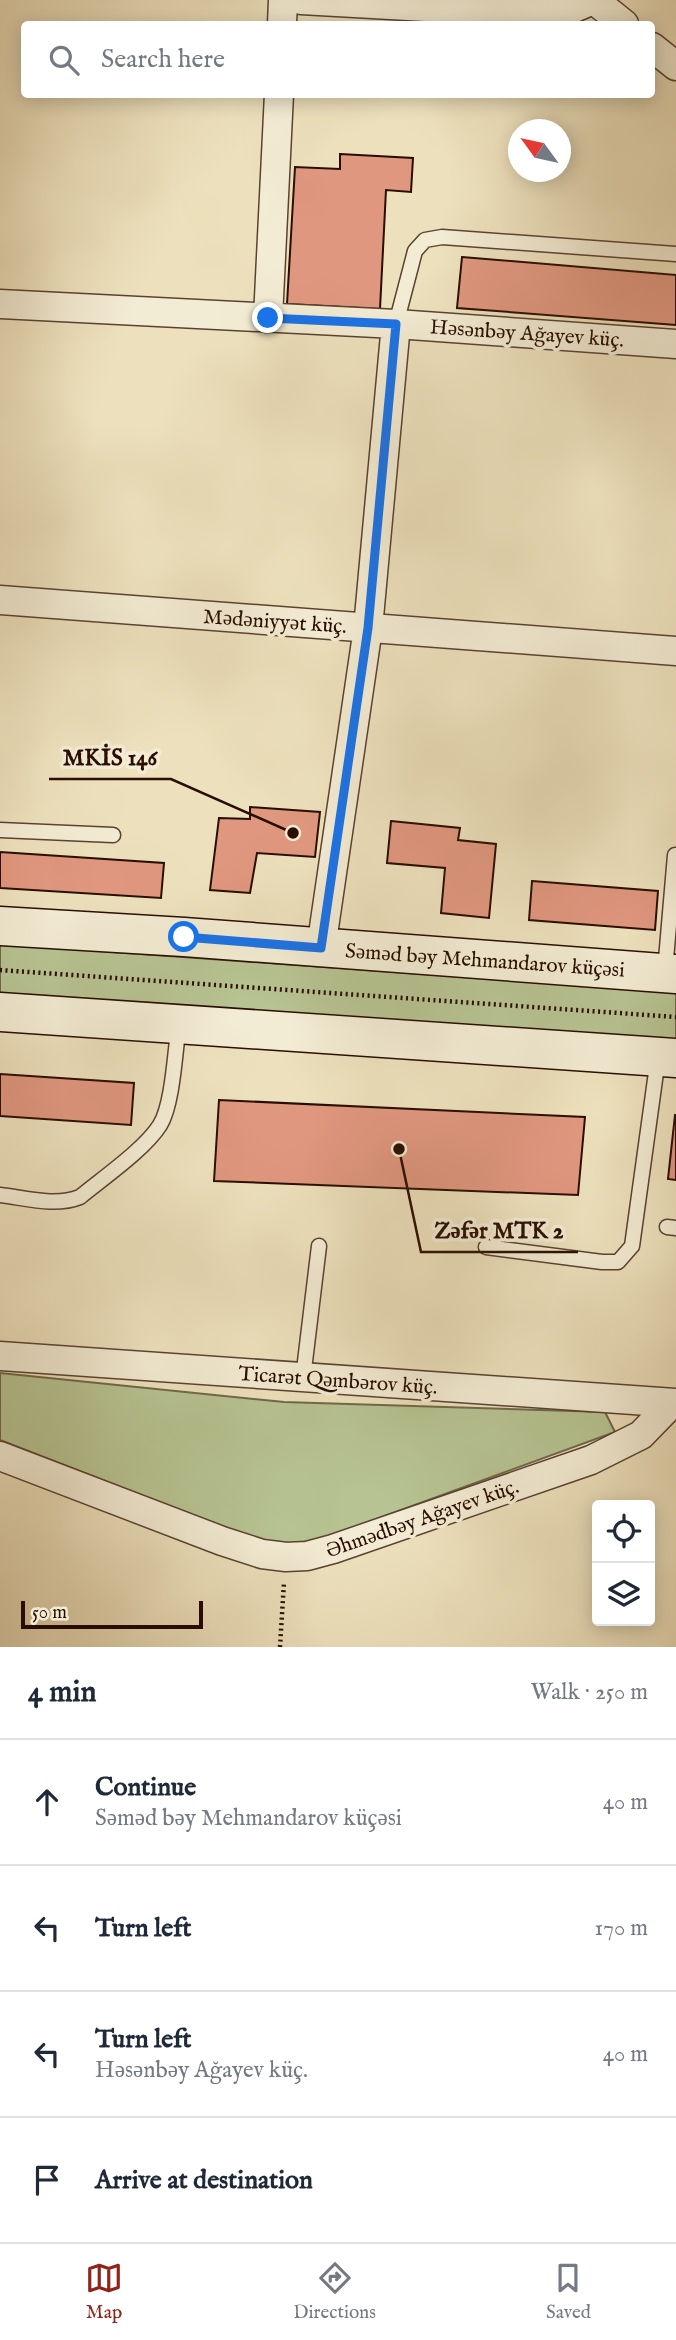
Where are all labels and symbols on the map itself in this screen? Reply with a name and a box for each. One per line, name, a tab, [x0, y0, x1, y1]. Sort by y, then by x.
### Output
north arrow	[508, 119, 571, 182]
route end	[252, 302, 283, 333]
street label: Həsənbəy Ağayev küç.	[429, 314, 625, 355]
street label: Mədəniyyət küç.	[202, 604, 348, 641]
callout: MKİS 146	[49, 735, 171, 779]
text: MKİS 146	[63, 743, 159, 773]
route start	[168, 921, 199, 952]
street label: Səməd bəy Mehmandarov küçəsi	[344, 938, 626, 985]
callout: Zəfər MTK 2	[421, 1208, 578, 1252]
text: Zəfər MTK 2	[434, 1217, 564, 1246]
street label: Ticarət Qəmbərov küç.	[238, 1361, 438, 1402]
street label: Əhmədbəy Ağayev küç.	[322, 1474, 523, 1565]
scale bar	[21, 1598, 203, 1630]

